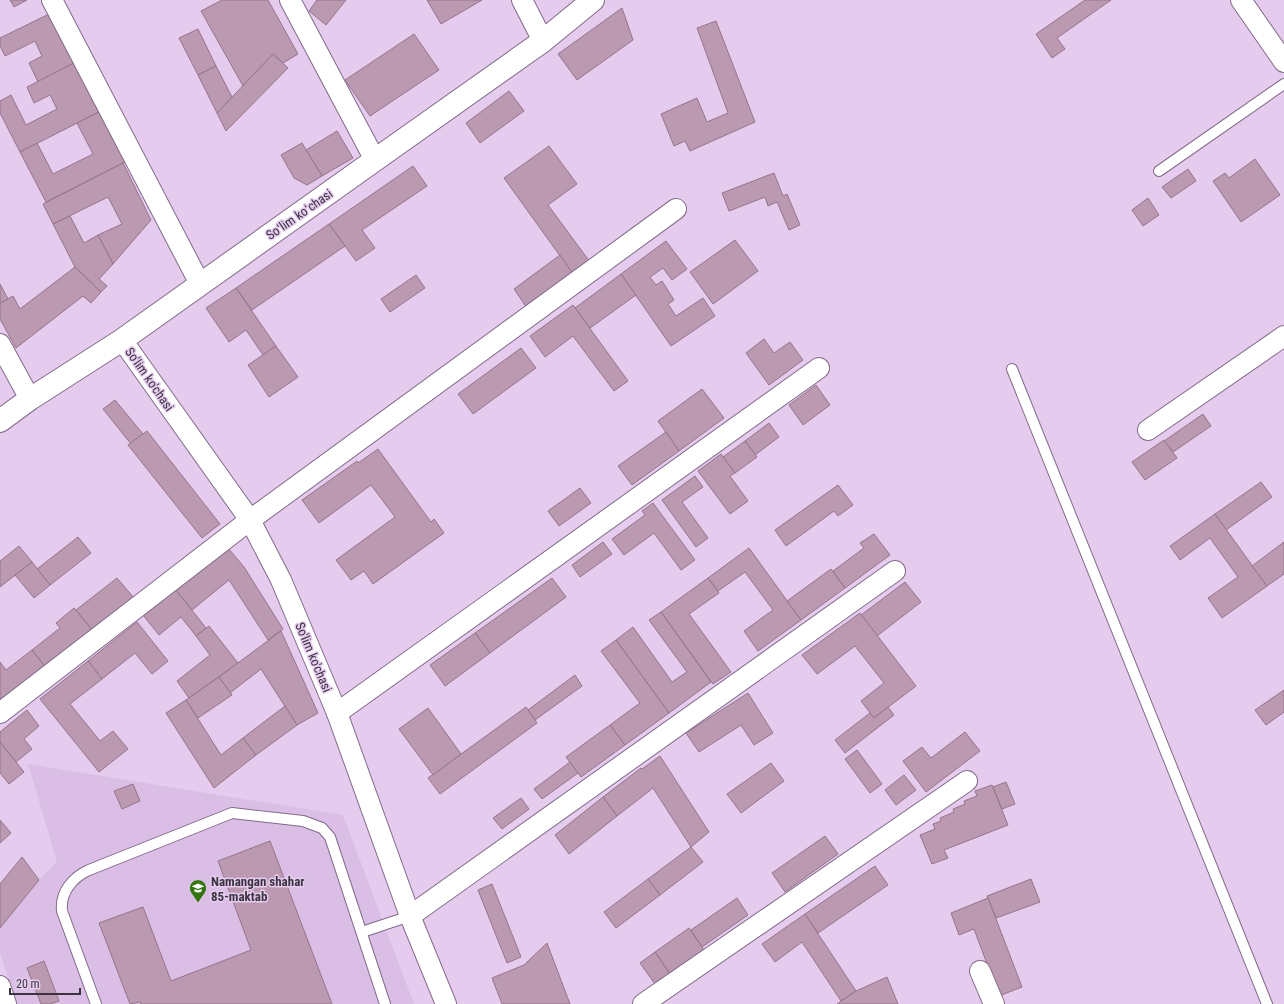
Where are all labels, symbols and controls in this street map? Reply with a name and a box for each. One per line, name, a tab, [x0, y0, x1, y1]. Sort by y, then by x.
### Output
street label: Soʻlim koʻchasi	[263, 186, 335, 243]
street label: So'lim ko'chasi	[122, 345, 177, 414]
street label: So'lim ko'chasi	[292, 620, 335, 694]
place label: Namangan shahar 85-maktab	[211, 874, 305, 904]
school or university icon: Namangan shahar 85-maktab	[188, 878, 208, 903]
scale bar	[10, 970, 80, 996]
text: 20 m	[16, 977, 40, 991]

